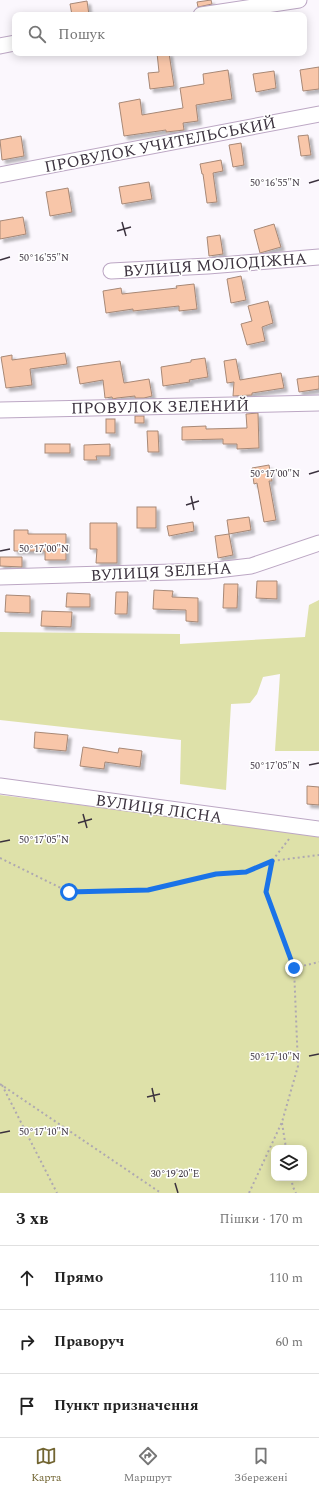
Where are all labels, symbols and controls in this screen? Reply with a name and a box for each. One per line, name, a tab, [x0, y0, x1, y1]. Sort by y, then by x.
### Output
search box	[12, 12, 307, 56]
icon: search	[26, 23, 48, 45]
text: Пошук	[58, 23, 105, 46]
street label: ПРОВУЛОК УЧИТЕЛЬСЬКИЙ	[42, 111, 278, 179]
text: 50°16'55"N	[250, 175, 300, 191]
street label: ВУЛИЦЯ МОЛОДІЖНА	[122, 247, 308, 283]
text: 50°16'55"N	[19, 250, 69, 266]
street label: ПРОВУЛОК ЗЕЛЕНИЙ	[71, 393, 249, 421]
text: 50°17'00"N	[250, 466, 300, 482]
text: 50°17'00"N	[19, 541, 69, 557]
street label: ВУЛИЦЯ ЗЕЛЕНА	[90, 556, 232, 588]
text: 50°17'05"N	[250, 758, 300, 774]
street label: ВУЛИЦЯ ЛІСНА	[94, 788, 224, 830]
text: 50°17'05"N	[19, 832, 69, 848]
route start	[60, 883, 78, 901]
route end	[285, 959, 303, 977]
text: 50°17'10"N	[250, 1049, 300, 1065]
text: 50°17'10"N	[19, 1124, 69, 1140]
map controls	[271, 1145, 307, 1181]
button: layers	[271, 1145, 307, 1181]
text: 30°19'20"E	[151, 1166, 199, 1182]
text: 3 хв	[16, 1206, 48, 1232]
text: Пішки · 170 m	[220, 1209, 303, 1229]
text: Прямо	[54, 1266, 103, 1289]
icon: ahead	[16, 1267, 38, 1289]
text: 110 m	[269, 1268, 303, 1288]
text: Праворуч	[54, 1330, 124, 1353]
icon: right	[16, 1331, 38, 1353]
text: 60 m	[276, 1332, 303, 1352]
text: Пункт призначення	[54, 1394, 199, 1417]
icon: arrive	[16, 1395, 38, 1417]
tab: Карта	[31, 1445, 61, 1486]
tab: Маршрут	[124, 1445, 172, 1486]
tab: Збережені	[234, 1445, 288, 1486]

